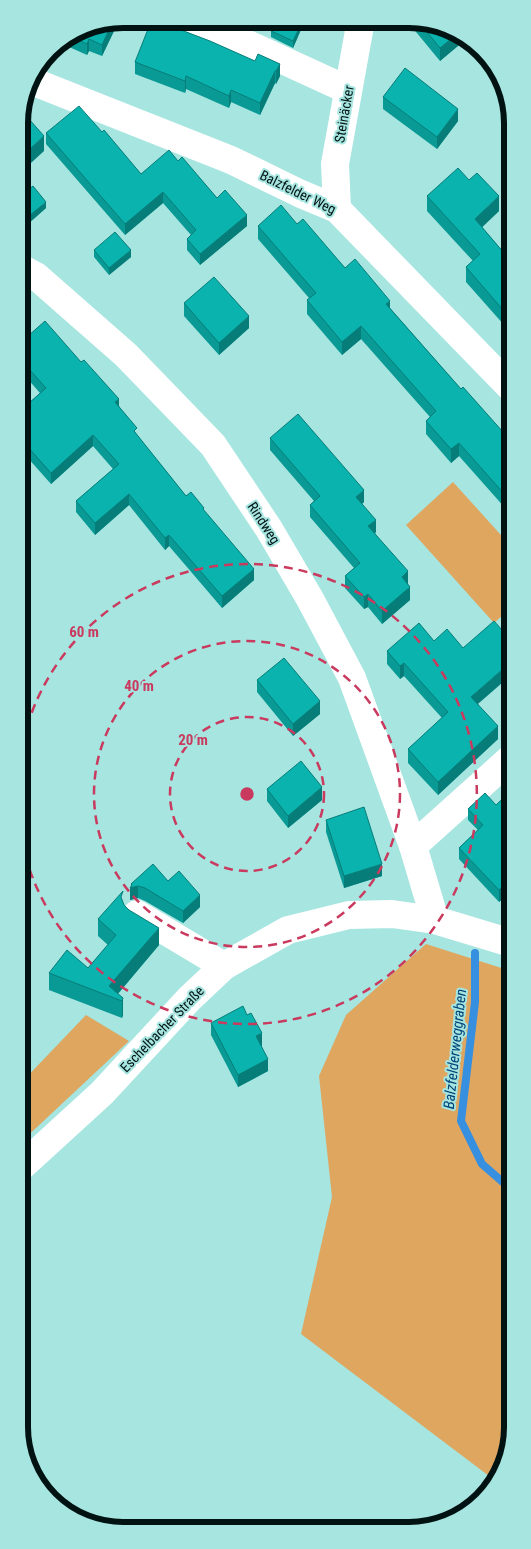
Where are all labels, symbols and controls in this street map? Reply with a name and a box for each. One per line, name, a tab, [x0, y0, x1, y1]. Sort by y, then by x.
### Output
street label: Steinäcker	[331, 84, 357, 144]
street label: Balzfelder Weg	[257, 167, 339, 217]
street label: Rindweg	[245, 499, 283, 547]
text: 60 m	[69, 623, 99, 641]
text: 40 m	[124, 677, 154, 695]
text: 20 m	[178, 731, 208, 749]
centre of rings	[238, 785, 256, 803]
street label: Eschelbacher Straße	[117, 982, 207, 1075]
water label: Balzfelderweggraben	[440, 988, 470, 1110]

